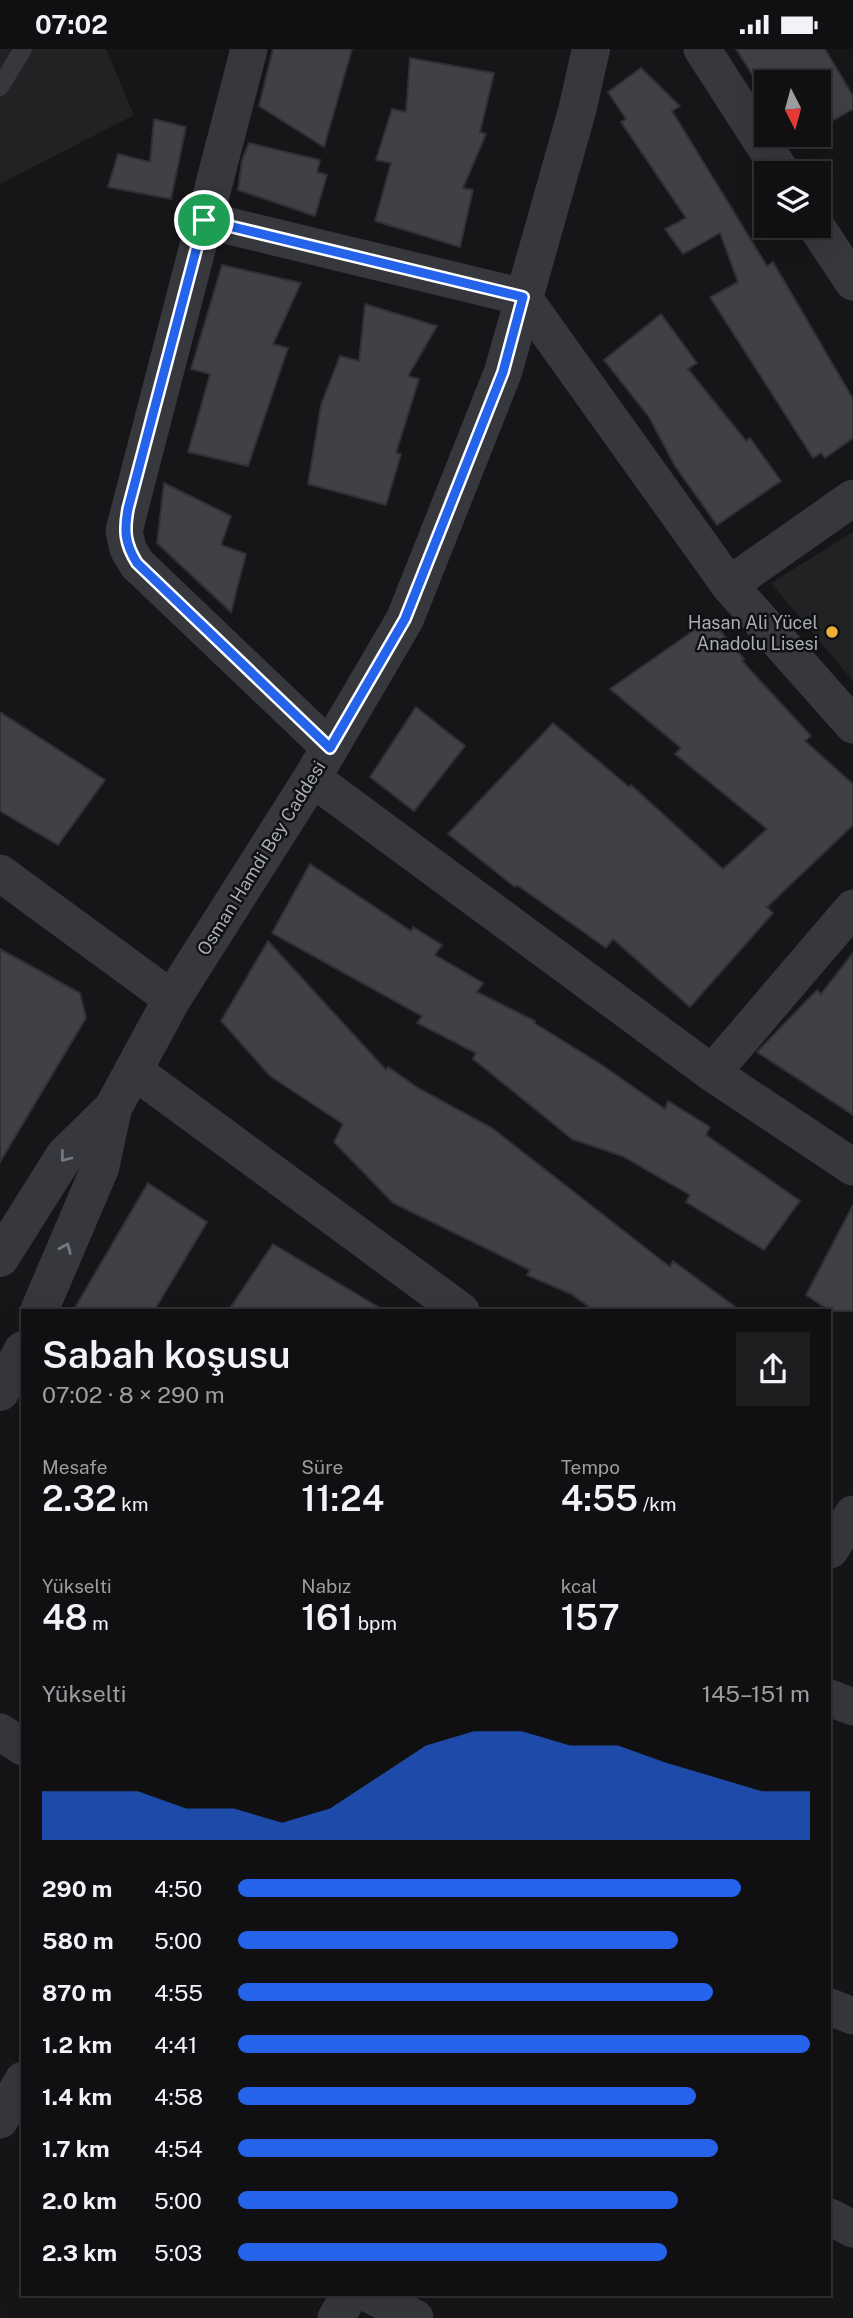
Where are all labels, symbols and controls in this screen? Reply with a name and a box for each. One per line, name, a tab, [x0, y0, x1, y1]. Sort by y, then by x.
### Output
text: 07:02	[35, 9, 108, 40]
north arrow	[754, 70, 831, 147]
map controls	[754, 70, 831, 238]
button: layers	[754, 161, 831, 238]
pin	[174, 190, 234, 250]
icon: arrive	[185, 201, 223, 239]
place label: Hasan Ali Yücel Anadolu Lisesi	[688, 612, 818, 654]
marker: Hasan Ali Yücel Anadolu Lisesi	[824, 624, 840, 640]
street label: Osman Hamdi Bey Caddesi	[193, 757, 329, 959]
one-way arrow	[61, 1148, 73, 1161]
one-way arrow	[58, 1243, 72, 1255]
text: Sabah koşusu	[42, 1332, 291, 1377]
button: share	[736, 1332, 810, 1406]
text: 07:02 · 8 × 290 m	[42, 1381, 225, 1408]
text: Mesafe	[42, 1456, 107, 1478]
text: Süre	[301, 1456, 343, 1478]
text: Tempo	[561, 1456, 620, 1478]
text: 2.32	[42, 1478, 117, 1519]
text: 11:24	[301, 1478, 384, 1519]
text: 4:55	[561, 1478, 638, 1519]
text: km	[117, 1493, 148, 1515]
text: /km	[638, 1493, 676, 1515]
text: Yükselti	[42, 1575, 112, 1597]
text: Nabız	[301, 1575, 351, 1597]
text: kcal	[561, 1575, 597, 1597]
text: 48	[42, 1597, 88, 1638]
text: 161	[301, 1597, 353, 1638]
text: 157	[561, 1597, 620, 1638]
text: m	[88, 1612, 109, 1634]
text: bpm	[353, 1612, 397, 1634]
text: Yükselti	[42, 1680, 126, 1707]
text: 145–151 m	[702, 1680, 810, 1707]
text: 290 m	[42, 1875, 112, 1902]
text: 4:50	[154, 1875, 202, 1902]
text: 580 m	[42, 1927, 114, 1954]
text: 5:00	[154, 1927, 202, 1954]
text: 870 m	[42, 1979, 112, 2006]
text: 4:55	[154, 1979, 203, 2006]
text: 1.2 km	[42, 2031, 112, 2058]
text: 4:41	[154, 2031, 197, 2058]
text: 1.4 km	[42, 2083, 112, 2110]
text: 4:58	[154, 2083, 203, 2110]
text: 1.7 km	[42, 2135, 110, 2162]
text: 4:54	[154, 2135, 203, 2162]
text: 2.0 km	[42, 2187, 117, 2214]
text: 5:00	[154, 2187, 202, 2214]
text: 2.3 km	[42, 2239, 117, 2266]
text: 5:03	[154, 2239, 202, 2266]

